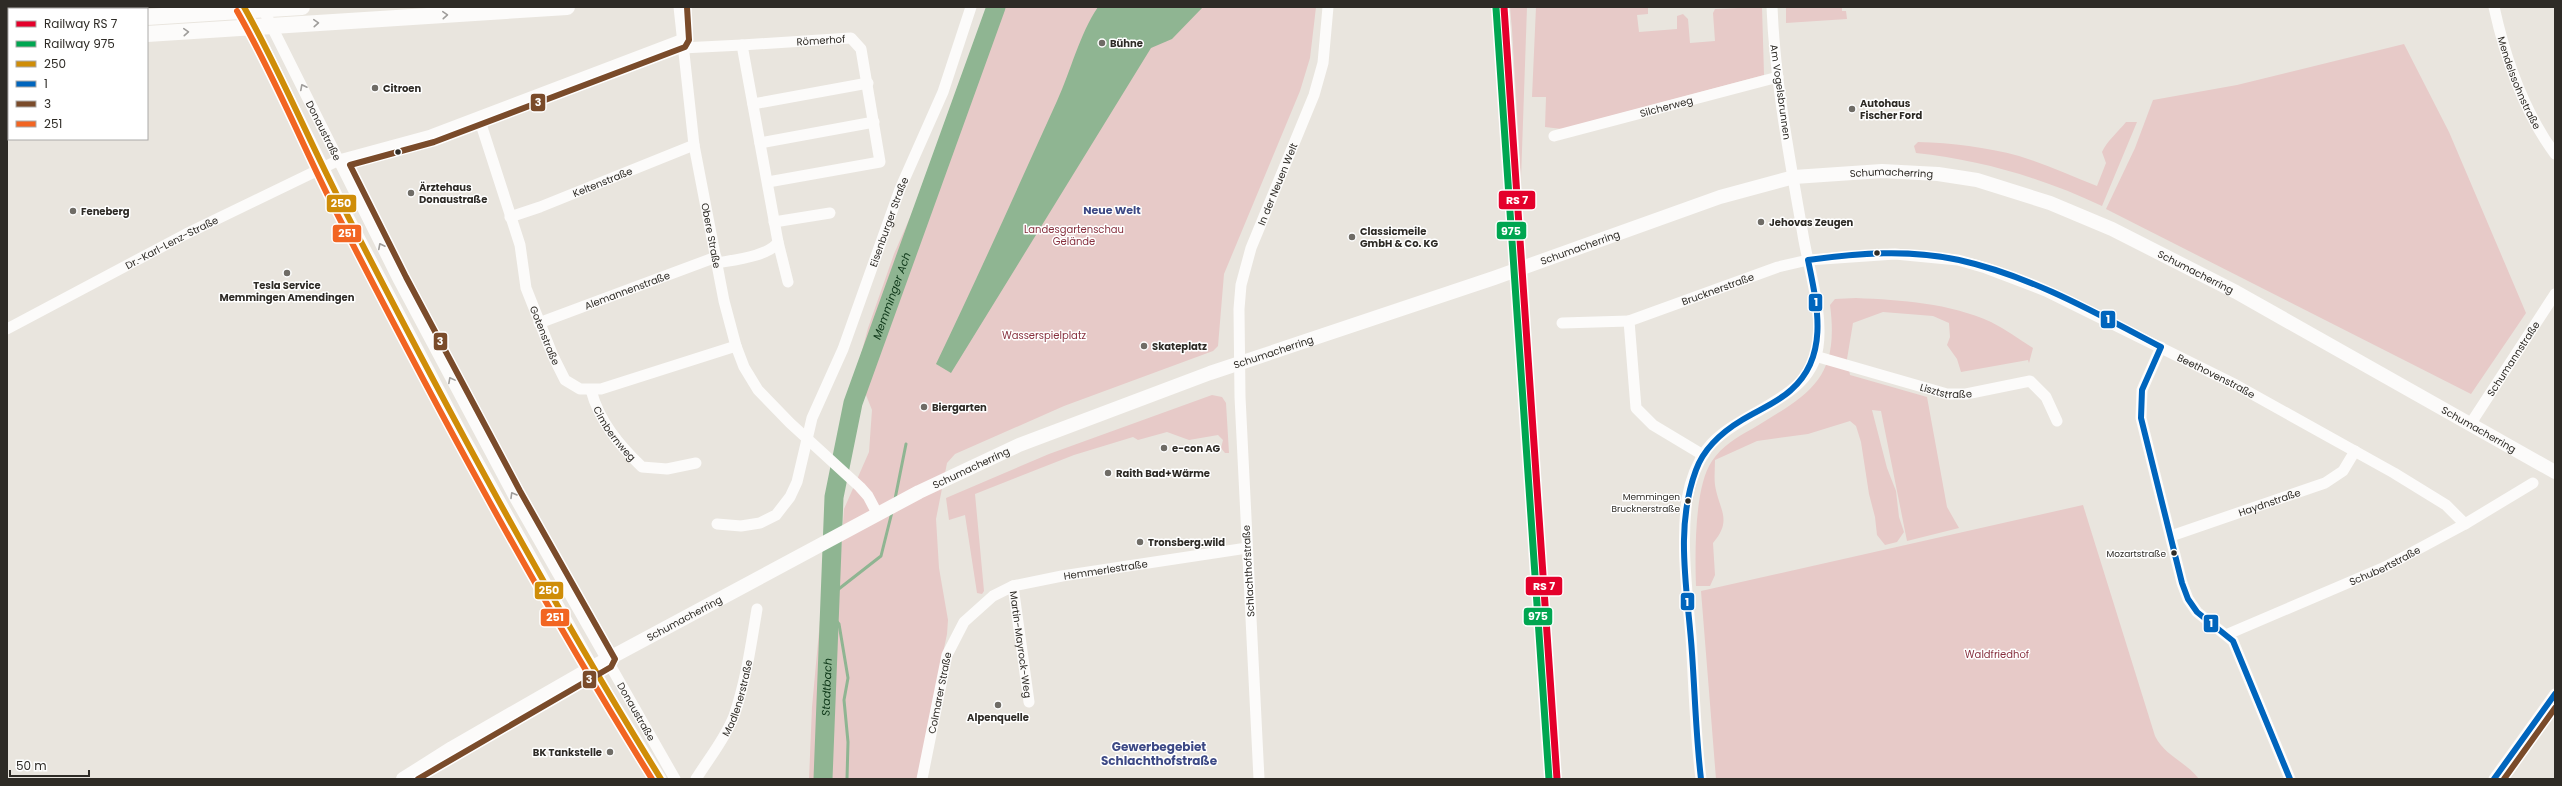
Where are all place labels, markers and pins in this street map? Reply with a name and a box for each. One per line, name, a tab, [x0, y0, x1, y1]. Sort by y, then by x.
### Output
place label: Bühne	[1110, 36, 1143, 51]
marker: Bühne	[1097, 38, 1107, 48]
place label: Citroen	[383, 81, 421, 96]
marker: Citroen	[370, 83, 380, 93]
place label: Autohaus Fischer Ford	[1860, 96, 1922, 123]
marker: Autohaus Fischer Ford	[1847, 104, 1857, 114]
unlabelled marker	[393, 147, 403, 157]
place label: Ärztehaus Donaustraße	[419, 180, 487, 207]
marker: Ärztehaus Donaustraße	[406, 188, 416, 198]
place label: Feneberg	[81, 204, 130, 219]
marker: Feneberg	[68, 206, 78, 216]
place label: Jehovas Zeugen	[1769, 215, 1854, 230]
marker: Jehovas Zeugen	[1756, 217, 1766, 227]
place label: Classicmeile GmbH & Co. KG	[1360, 224, 1438, 251]
marker: Classicmeile GmbH & Co. KG	[1347, 232, 1357, 242]
unlabelled marker	[1872, 248, 1882, 258]
marker: Tesla Service Memmingen Amendingen	[282, 268, 292, 278]
place label: Tesla Service Memmingen Amendingen	[219, 278, 355, 305]
place label: Skateplatz	[1152, 339, 1207, 354]
marker: Skateplatz	[1139, 341, 1149, 351]
place label: Biergarten	[932, 400, 987, 415]
marker: Biergarten	[919, 402, 929, 412]
place label: e-con AG	[1172, 441, 1221, 456]
marker: e-con AG	[1159, 443, 1169, 453]
place label: Raith Bad+Wärme	[1116, 466, 1210, 481]
marker: Raith Bad+Wärme	[1103, 468, 1113, 478]
place label: Memmingen Brucknerstraße	[1611, 491, 1680, 515]
marker: Memmingen Brucknerstraße	[1683, 496, 1693, 506]
place label: Tronsberg.wild	[1148, 535, 1225, 550]
marker: Tronsberg.wild	[1135, 537, 1145, 547]
place label: Mozartstraße	[2107, 548, 2166, 560]
marker: Mozartstraße	[2169, 548, 2179, 558]
marker: Alpenquelle	[993, 700, 1003, 710]
place label: Alpenquelle	[967, 710, 1029, 725]
place label: BK Tankstelle	[533, 745, 602, 760]
marker: BK Tankstelle	[605, 747, 615, 757]

